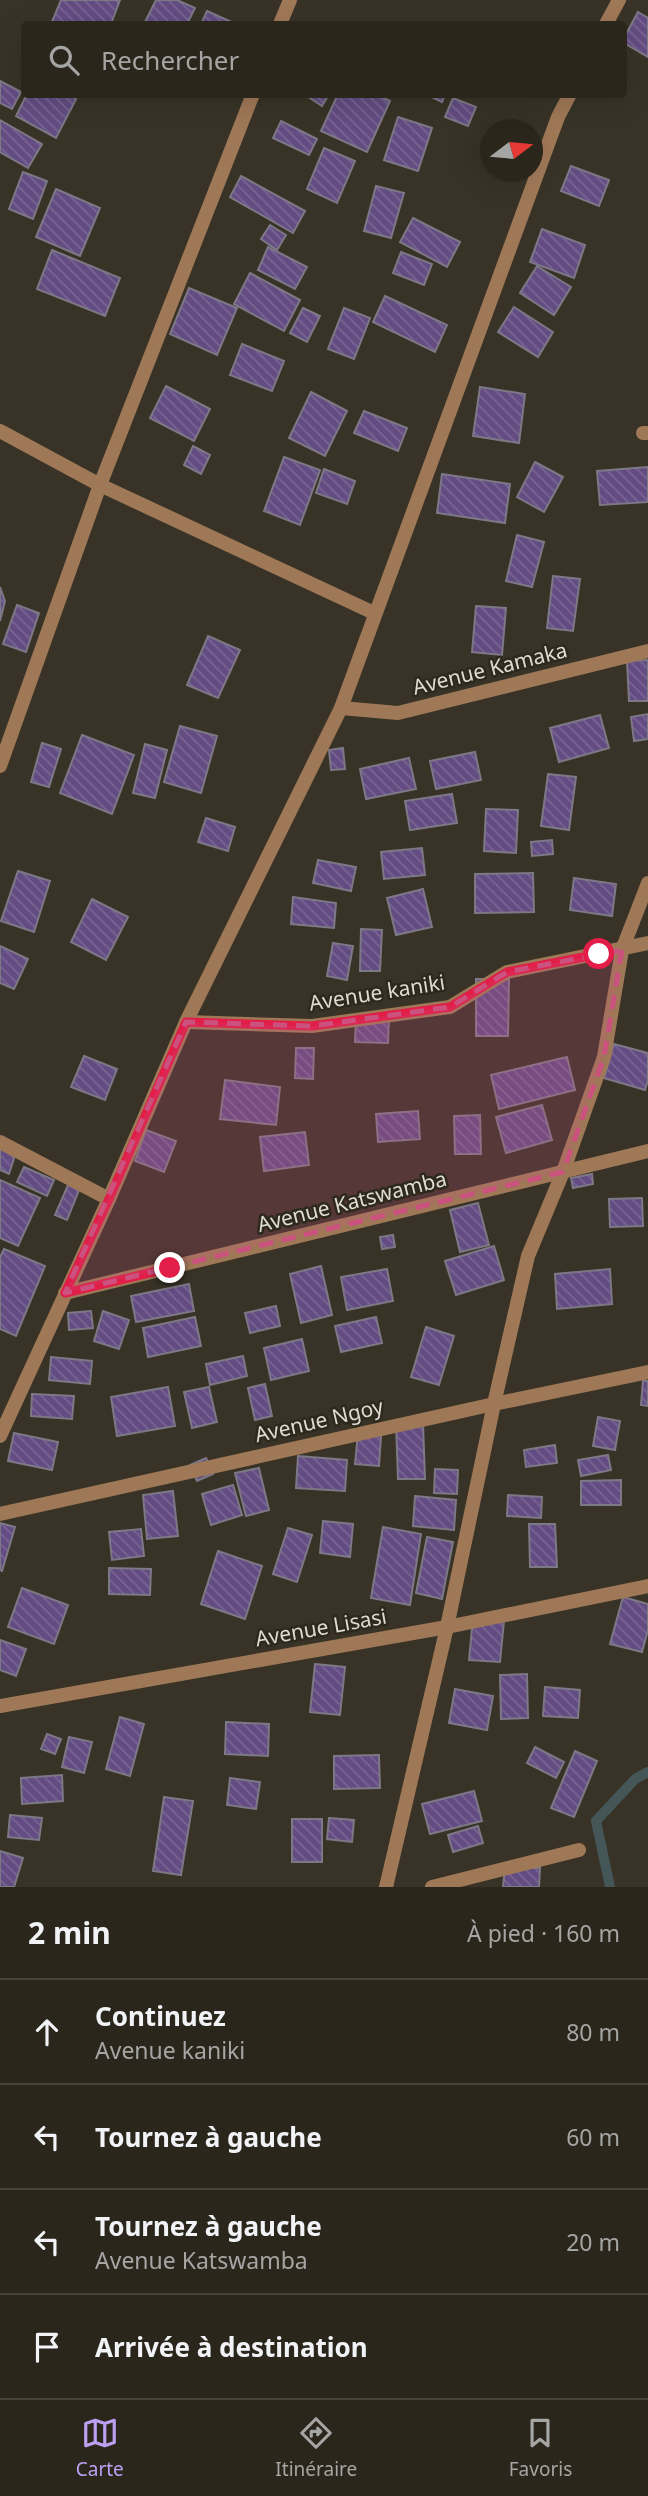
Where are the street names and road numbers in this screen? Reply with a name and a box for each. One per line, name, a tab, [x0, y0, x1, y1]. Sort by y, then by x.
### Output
street label: Avenue Kamaka	[410, 635, 570, 701]
street label: Avenue kaniki	[307, 967, 447, 1017]
street label: Avenue Katswamba	[254, 1164, 449, 1238]
street label: Avenue Ngoy	[252, 1392, 386, 1448]
street label: Avenue Lisasi	[253, 1602, 389, 1652]

